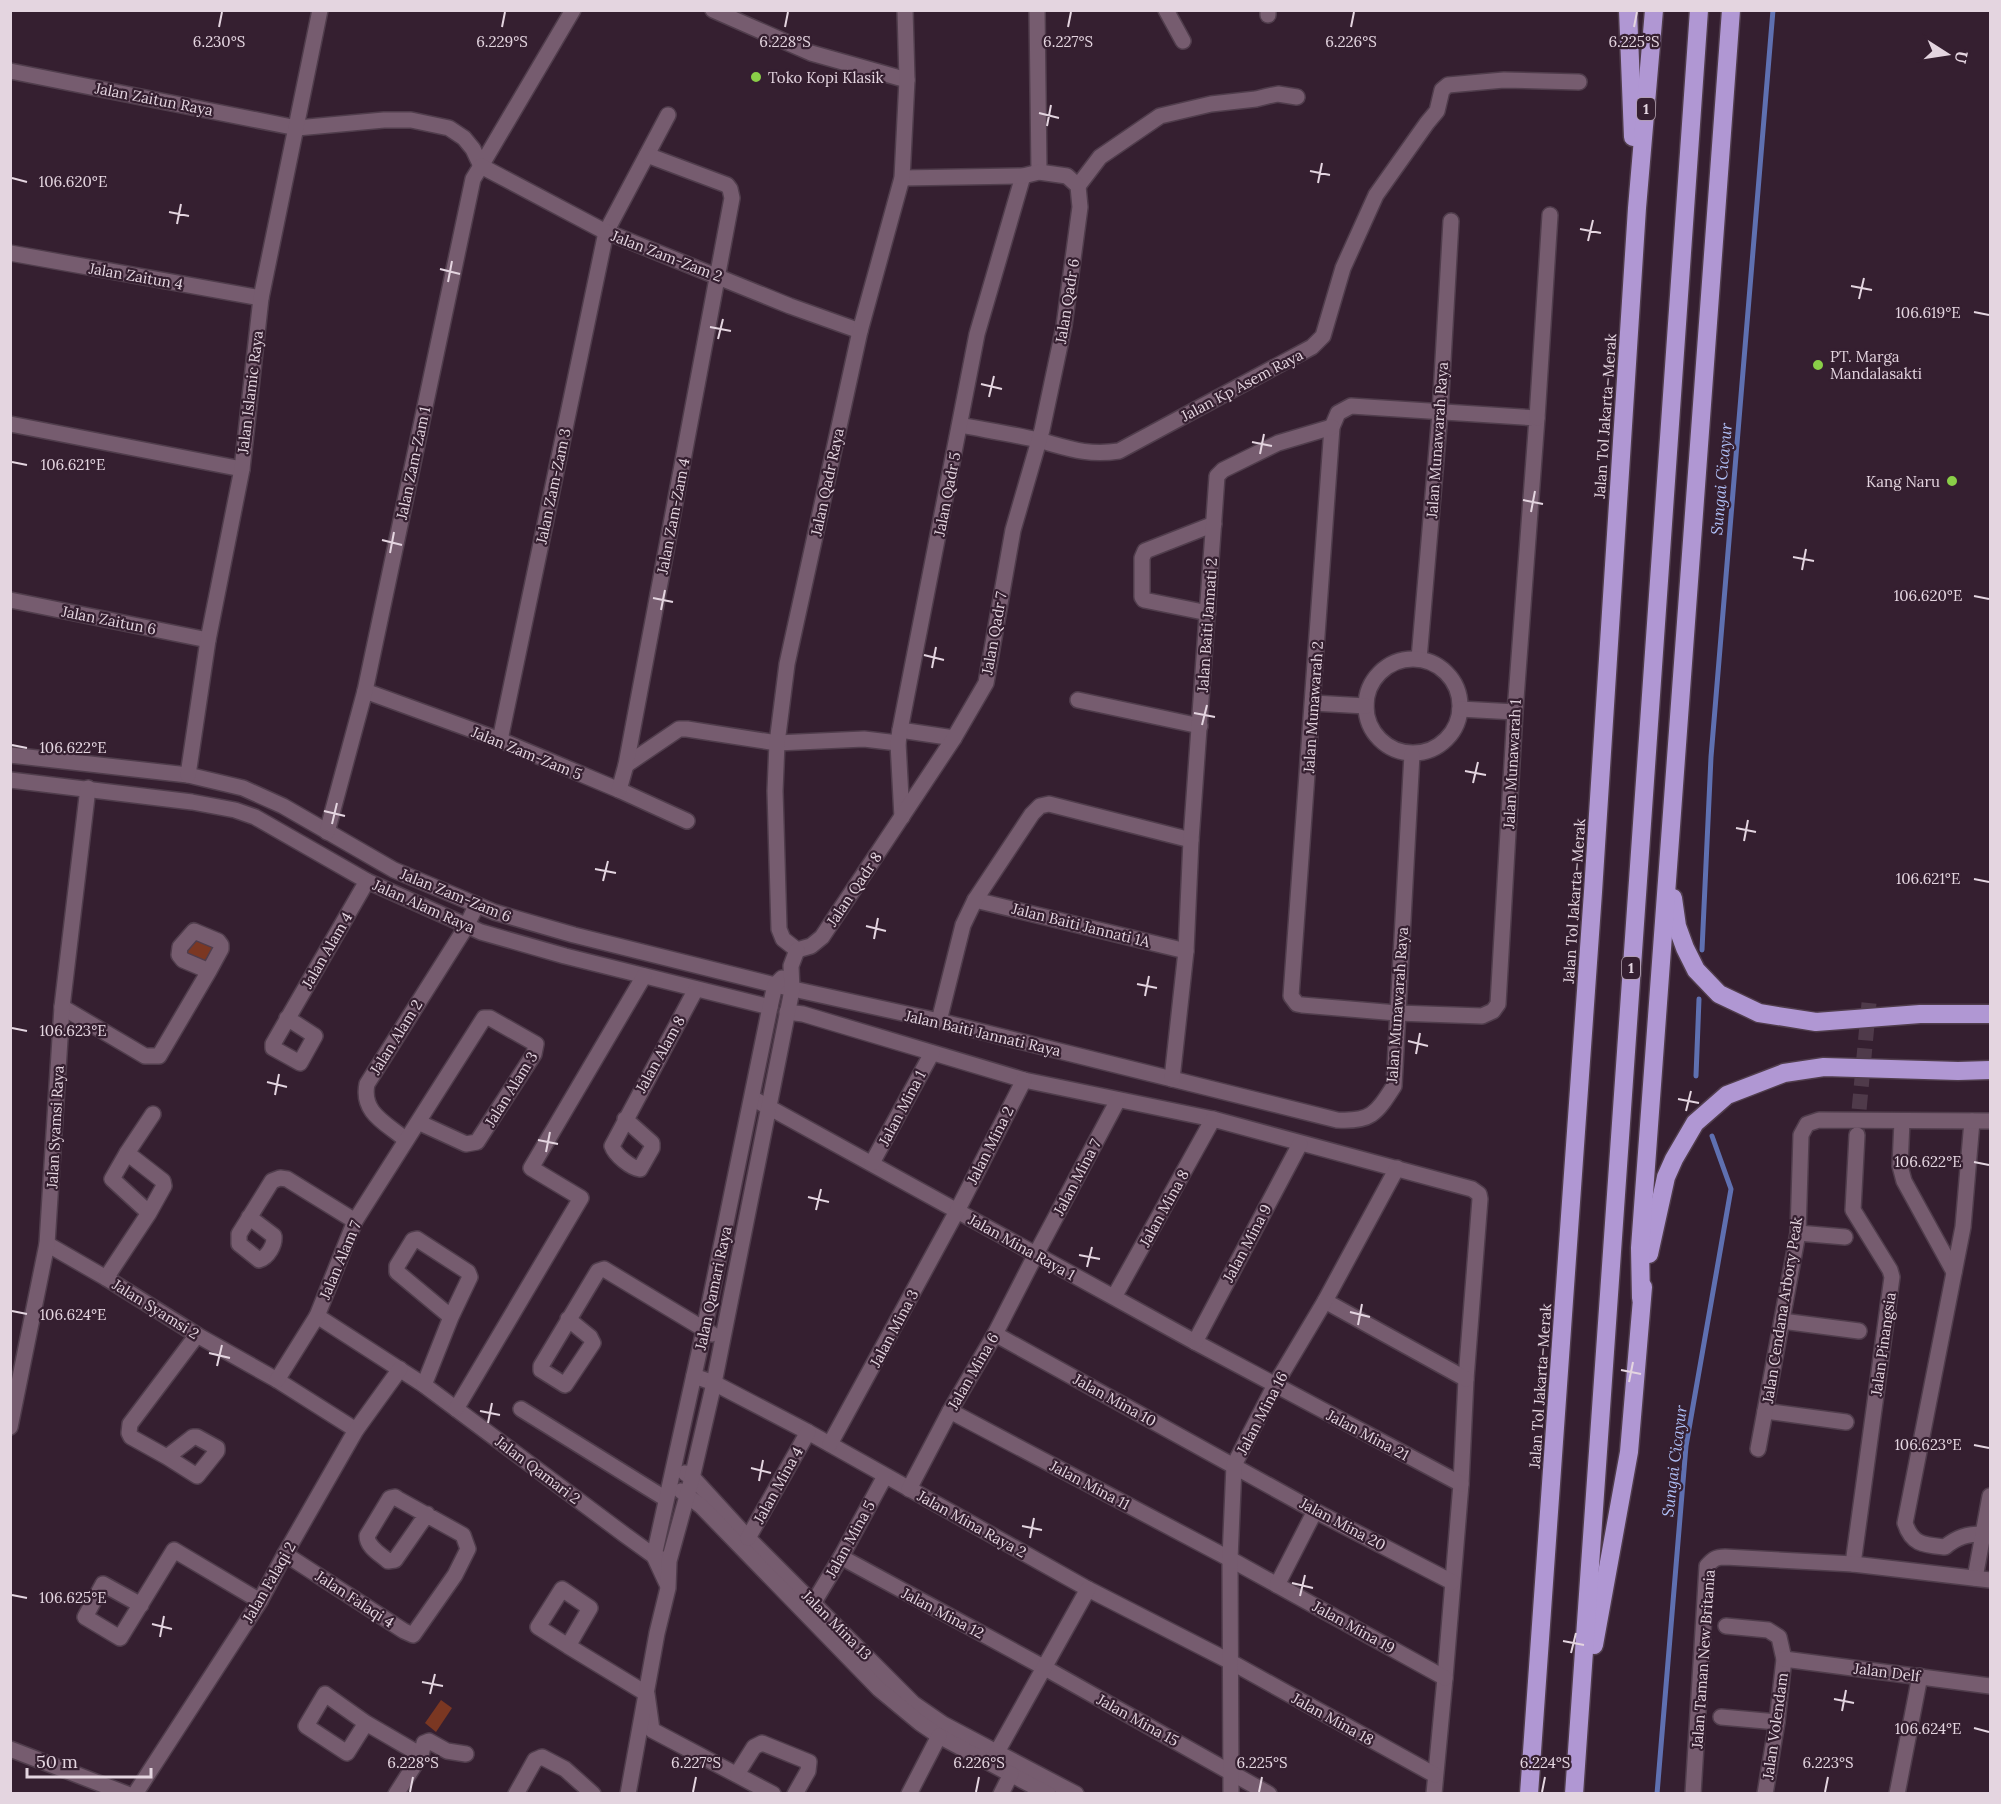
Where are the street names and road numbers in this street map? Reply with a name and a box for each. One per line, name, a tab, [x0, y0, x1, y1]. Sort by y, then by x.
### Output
street label: Jalan Zaitun Raya	[92, 78, 215, 120]
road number: 1	[1637, 98, 1655, 120]
street label: Jalan Zam-Zam 2	[608, 226, 725, 286]
street label: Jalan Qadr 6	[1051, 257, 1083, 346]
street label: Jalan Zaitun 4	[86, 258, 185, 294]
street label: Jalan Islamic Raya	[233, 329, 267, 456]
street label: Jalan Tol Jakarta–Merak	[1590, 333, 1620, 500]
street label: Jalan Kp Asem Raya	[1177, 345, 1307, 426]
street label: Jalan Munawarah Raya	[1422, 361, 1452, 520]
street label: Jalan Zam-Zam 1	[392, 405, 434, 522]
street label: Jalan Zam-Zam 3	[531, 426, 575, 547]
street label: Jalan Qadr Raya	[806, 426, 848, 539]
street label: Jalan Qadr 5	[929, 450, 964, 539]
street label: Jalan Zam-Zam 4	[652, 457, 694, 576]
street label: Jalan Baiti Jannati 2	[1193, 557, 1221, 694]
street label: Jalan Qadr 7	[977, 590, 1011, 677]
street label: Jalan Zaitun 6	[59, 601, 158, 638]
street label: Jalan Munawarah 2	[1299, 640, 1327, 775]
street label: Jalan Munawarah 1	[1499, 699, 1525, 830]
street label: Jalan Zam-Zam 5	[468, 722, 585, 784]
street label: Jalan Tol Jakarta–Merak	[1559, 818, 1589, 985]
street label: Jalan Qadr 8	[822, 848, 886, 931]
street label: Jalan Zam-Zam 6	[397, 864, 514, 926]
street label: Jalan Alam Raya	[369, 875, 478, 937]
street label: Jalan Baiti Jannati 1A	[1009, 898, 1152, 951]
street label: Jalan Alam 4	[297, 909, 356, 992]
street label: Jalan Munawarah Raya	[1382, 926, 1412, 1085]
road number: 1	[1622, 957, 1640, 979]
street label: Jalan Alam 2	[365, 996, 426, 1079]
street label: Jalan Baiti Jannati Raya	[902, 1006, 1063, 1060]
street label: Jalan Alam 8	[631, 1012, 689, 1097]
street label: Jalan Alam 3	[480, 1048, 542, 1131]
street label: Jalan Syamsi Raya	[42, 1065, 68, 1190]
street label: Jalan Mina 1	[874, 1067, 930, 1150]
street label: Jalan Mina 2	[962, 1103, 1018, 1188]
street label: Jalan Mina 7	[1049, 1136, 1105, 1219]
street label: Jalan Mina 8	[1135, 1166, 1193, 1251]
street label: Jalan Mina 9	[1218, 1201, 1275, 1286]
street label: Jalan Mina Raya 1	[965, 1209, 1079, 1284]
street label: Jalan Cendana Arbory Peak	[1758, 1216, 1806, 1405]
street label: Jalan Alam 7	[315, 1218, 365, 1303]
street label: Jalan Qamari Raya	[690, 1224, 735, 1353]
street label: Jalan Syamsi 2	[108, 1274, 203, 1343]
street label: Jalan Mina 3	[865, 1286, 922, 1371]
street label: Jalan Pinangsia	[1866, 1291, 1900, 1398]
street label: Jalan Tol Jakarta–Merak	[1525, 1303, 1555, 1470]
street label: Jalan Mina 6	[943, 1329, 1003, 1414]
street label: Jalan Mina 16	[1232, 1368, 1292, 1458]
street label: Jalan Mina 10	[1069, 1369, 1160, 1430]
street label: Jalan Mina 21	[1323, 1405, 1412, 1465]
street label: Jalan Qamari 2	[491, 1431, 584, 1508]
street label: Jalan Mina 4	[749, 1443, 807, 1528]
street label: Jalan Mina 11	[1046, 1456, 1133, 1514]
street label: Jalan Mina Raya 2	[913, 1486, 1030, 1562]
street label: Jalan Mina 20	[1296, 1493, 1389, 1554]
street label: Jalan Mina 5	[821, 1497, 879, 1582]
street label: Jalan Falaqi 2	[238, 1538, 300, 1627]
street label: Jalan Falaqi 4	[311, 1566, 398, 1631]
street label: Jalan Taman New Britania	[1687, 1569, 1719, 1750]
street label: Jalan Mina 12	[898, 1583, 987, 1643]
street label: Jalan Mina 13	[798, 1586, 876, 1664]
street label: Jalan Mina 19	[1309, 1596, 1398, 1657]
street label: Jalan Delf	[1852, 1658, 1922, 1686]
street label: Jalan Volendam	[1758, 1671, 1792, 1781]
street label: Jalan Mina 18	[1288, 1688, 1377, 1749]
street label: Jalan Mina 15	[1093, 1689, 1182, 1750]

